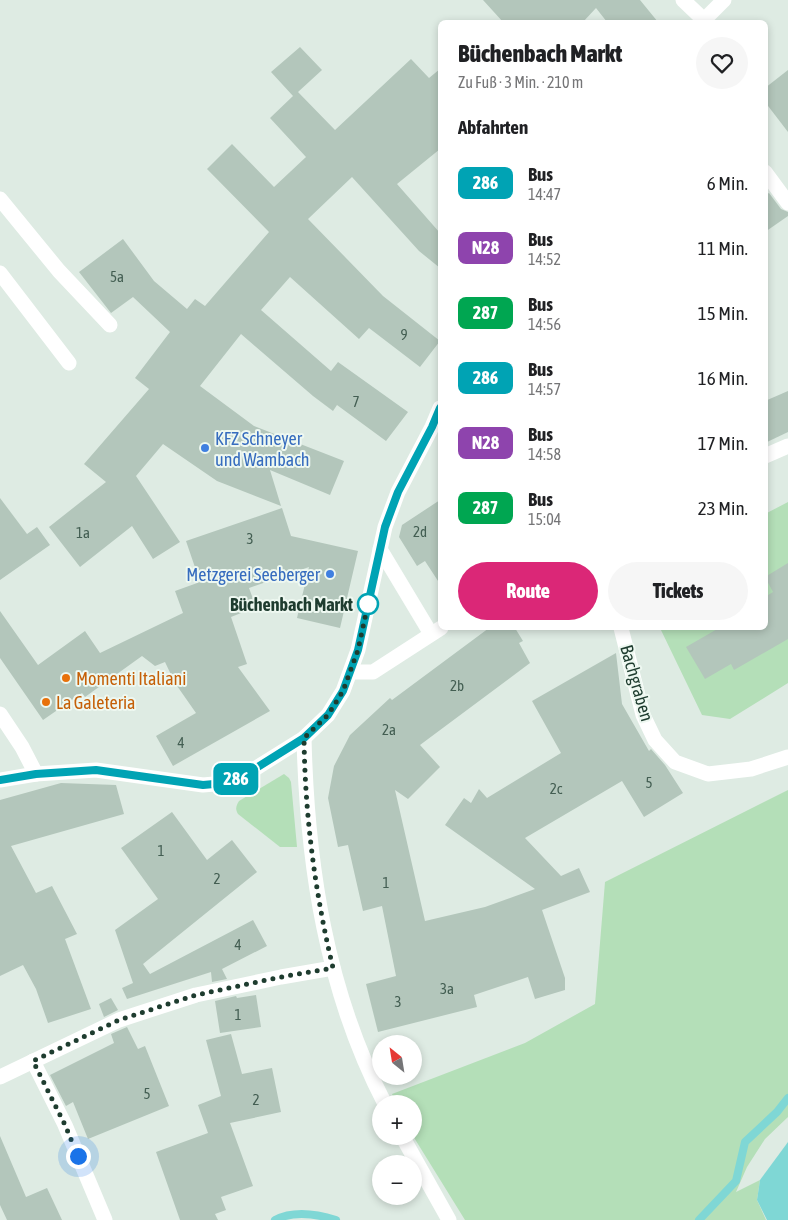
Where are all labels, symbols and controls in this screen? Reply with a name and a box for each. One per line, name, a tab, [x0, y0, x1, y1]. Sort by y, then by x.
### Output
button: heart	[696, 37, 748, 89]
text: Büchenbach Markt	[458, 40, 622, 67]
text: Zu Fuß · 3 Min. · 210 m	[458, 73, 583, 91]
text: Abfahrten	[458, 116, 528, 138]
text: Bus	[528, 163, 553, 185]
text: 286	[473, 172, 498, 193]
text: 6 Min.	[707, 172, 748, 194]
text: 14:47	[528, 185, 561, 203]
text: Bus	[528, 228, 553, 250]
text: N28	[472, 237, 499, 258]
text: 11 Min.	[698, 237, 748, 259]
text: 14:52	[528, 250, 561, 268]
house number: 5a	[110, 268, 124, 285]
text: Bus	[528, 293, 553, 315]
text: 287	[473, 302, 498, 323]
text: 15 Min.	[698, 302, 748, 324]
text: 14:56	[528, 315, 561, 333]
house number: 9	[400, 326, 408, 343]
text: Bus	[528, 358, 553, 380]
text: 286	[473, 367, 498, 388]
text: 16 Min.	[698, 367, 748, 389]
text: 14:57	[528, 380, 561, 398]
house number: 7	[352, 393, 360, 410]
text: Bus	[528, 423, 553, 445]
place label: KFZ Schneyer und Wambach	[215, 428, 310, 470]
text: N28	[472, 432, 499, 453]
text: 17 Min.	[698, 432, 748, 454]
marker: KFZ Schneyer und Wambach	[199, 442, 211, 454]
text: 14:58	[528, 445, 561, 463]
text: Bus	[528, 488, 553, 510]
text: 287	[473, 497, 498, 518]
text: 23 Min.	[698, 497, 748, 519]
text: 15:04	[528, 510, 561, 528]
house number: 2d	[413, 523, 427, 540]
house number: 1a	[76, 524, 90, 541]
house number: 3	[246, 530, 254, 547]
button: Route	[458, 562, 598, 620]
button: Tickets	[608, 562, 748, 620]
place label: Metzgerei Seeberger	[186, 564, 321, 585]
marker: Metzgerei Seeberger	[324, 568, 336, 580]
marker: Büchenbach Markt	[357, 593, 379, 615]
place label: Büchenbach Markt	[230, 594, 354, 615]
street label: Bachgraben	[616, 642, 658, 724]
place label: Momenti Italiani	[76, 668, 186, 689]
marker: Momenti Italiani	[60, 672, 72, 684]
house number: 2b	[450, 677, 464, 694]
place label: La Galeteria	[56, 692, 135, 713]
marker: La Galeteria	[40, 696, 52, 708]
house number: 2a	[382, 721, 396, 738]
house number: 4	[177, 734, 185, 751]
line badge: 286	[207, 763, 265, 795]
text: 286	[223, 768, 249, 789]
house number: 5	[645, 774, 653, 791]
house number: 2c	[550, 780, 563, 797]
house number: 1	[157, 842, 165, 859]
house number: 2	[213, 870, 221, 887]
house number: 1	[382, 874, 390, 891]
house number: 4	[234, 936, 242, 953]
house number: 3a	[440, 980, 454, 997]
house number: 3	[394, 993, 402, 1010]
house number: 1	[234, 1006, 242, 1023]
north arrow	[372, 1035, 422, 1085]
map controls	[372, 1035, 422, 1205]
house number: 5	[143, 1085, 151, 1102]
house number: 2	[252, 1091, 260, 1108]
button: +	[372, 1095, 422, 1145]
your location	[66, 1144, 91, 1169]
button: −	[372, 1155, 422, 1205]

